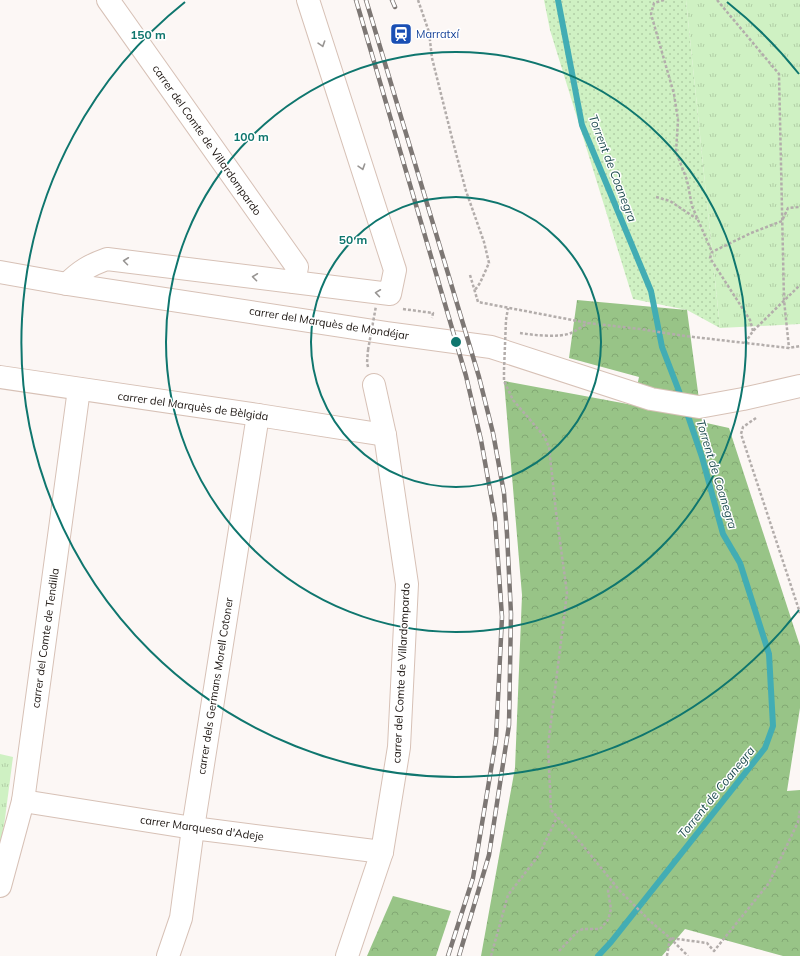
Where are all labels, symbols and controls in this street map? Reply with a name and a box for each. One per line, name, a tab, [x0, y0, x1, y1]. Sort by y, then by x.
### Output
station icon: Marratxí	[388, 21, 414, 47]
text: 150 m	[130, 27, 166, 42]
place label: Marratxí	[416, 27, 460, 41]
one-way arrow	[317, 40, 326, 47]
street label: carrer del Comte de Villardompardo	[149, 62, 265, 218]
water label: Torrent de Coanegra	[586, 112, 640, 224]
text: 100 m	[233, 129, 269, 144]
one-way arrow	[357, 164, 366, 171]
text: 50 m	[339, 232, 367, 247]
one-way arrow	[123, 257, 129, 266]
one-way arrow	[252, 273, 258, 282]
one-way arrow	[375, 289, 381, 298]
street label: carrer del Marquès de Mondéjar	[248, 303, 410, 343]
centre of rings	[449, 335, 463, 349]
street label: carrer del Marquès de Bèlgida	[117, 388, 269, 424]
water label: Torrent de Coanegra	[693, 417, 741, 531]
street label: carrer del Comte de Tendilla	[28, 567, 62, 709]
street label: carrer del Comte de Villardompardo	[389, 582, 413, 764]
street label: carrer dels Germans Morell Cotoner	[194, 597, 236, 775]
water label: Torrent de Coanegra	[674, 743, 758, 841]
street label: carrer Marquesa d'Adeje	[139, 812, 265, 844]

